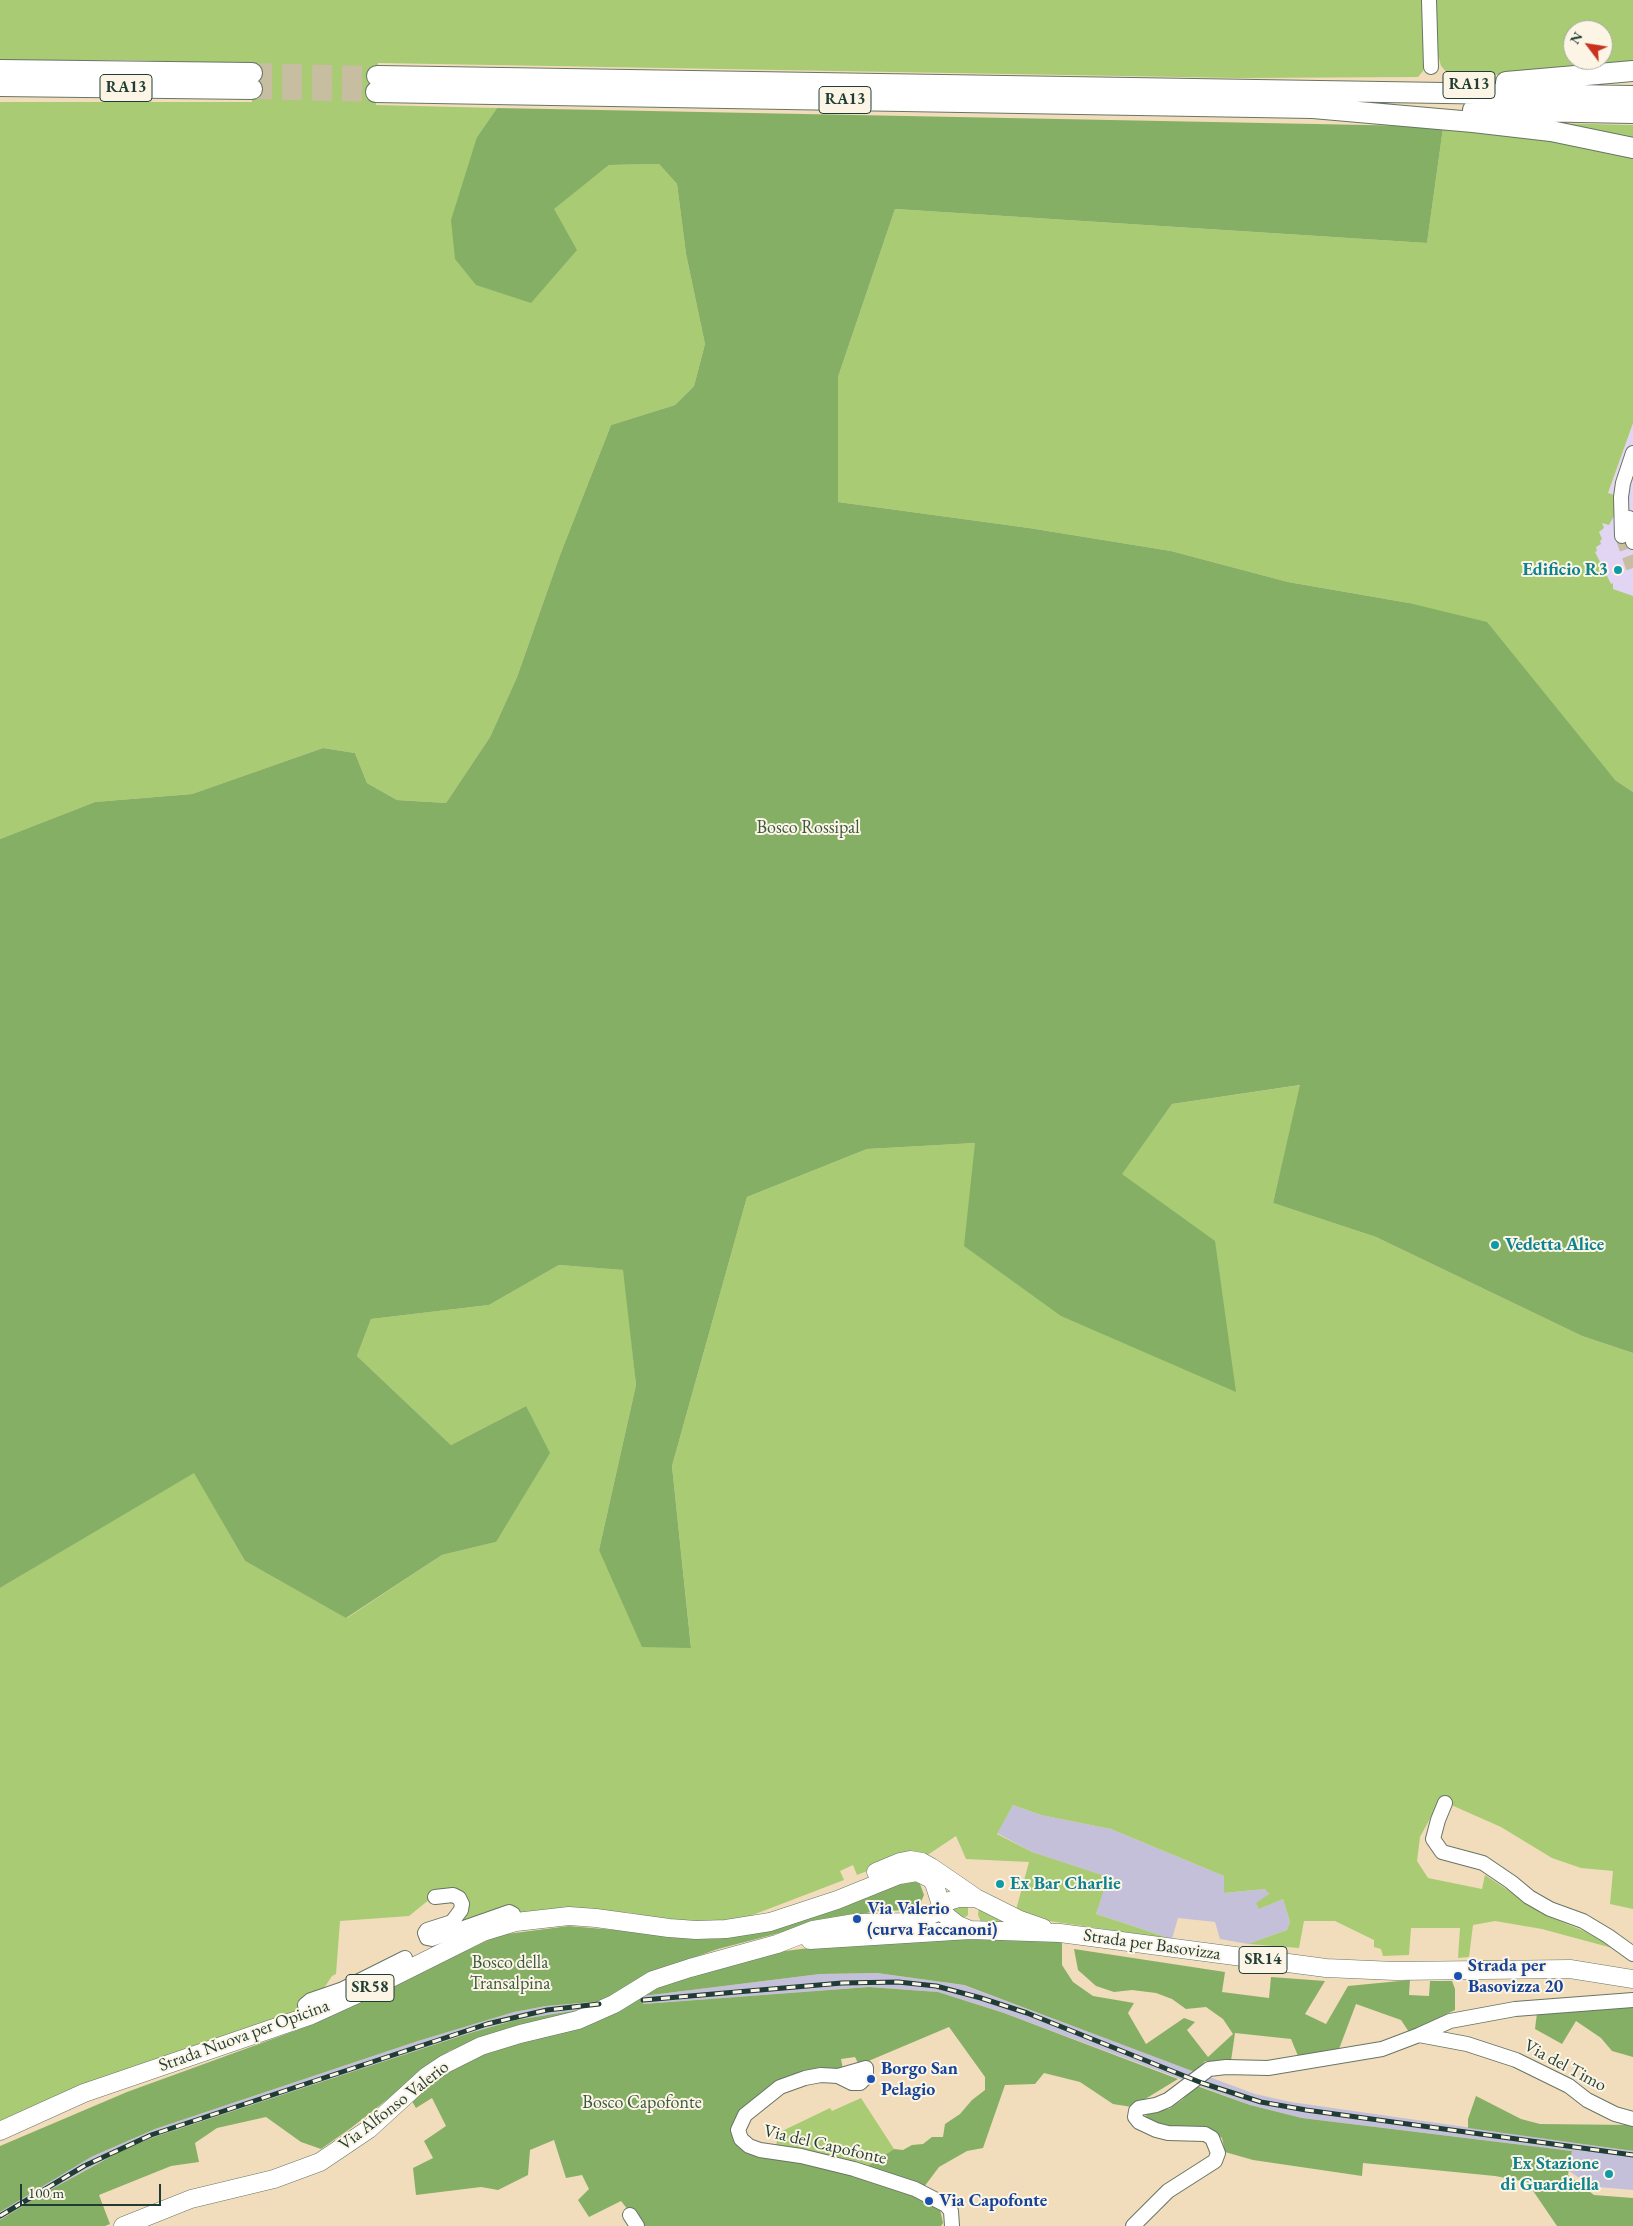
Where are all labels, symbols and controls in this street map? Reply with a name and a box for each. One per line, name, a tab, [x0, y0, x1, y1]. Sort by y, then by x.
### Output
north arrow	[1563, 20, 1613, 70]
text: N	[1565, 28, 1587, 47]
road number: RA13	[1443, 72, 1495, 98]
road number: RA13	[100, 75, 152, 102]
road number: RA13	[819, 86, 871, 114]
place label: Edificio R3	[1523, 559, 1608, 581]
marker: Edificio R3	[1612, 564, 1624, 576]
park label: Bosco Rossipal	[756, 817, 860, 839]
place label: Vedetta Alice	[1505, 1234, 1604, 1256]
marker: Vedetta Alice	[1489, 1239, 1501, 1251]
place label: Ex Bar Charlie	[1010, 1873, 1121, 1895]
marker: Ex Bar Charlie	[994, 1878, 1006, 1890]
place label: Via Valerio (curva Faccanoni)	[867, 1898, 998, 1940]
marker: Via Valerio (curva Faccanoni)	[851, 1913, 863, 1925]
street label: Strada per Basovizza	[1082, 1925, 1222, 1965]
road number: SR14	[1239, 1946, 1287, 1974]
park label: Bosco della Transalpina	[470, 1952, 550, 1995]
place label: Strada per Basovizza 20	[1468, 1955, 1563, 1998]
marker: Strada per Basovizza 20	[1452, 1970, 1464, 1982]
road number: SR58	[346, 1975, 394, 2002]
street label: Strada Nuova per Opicina	[156, 1995, 332, 2077]
street label: Via del Timo	[1520, 2035, 1610, 2097]
street label: Via Alfonso Valerio	[335, 2056, 453, 2156]
place label: Borgo San Pelagio	[881, 2058, 958, 2100]
marker: Borgo San Pelagio	[865, 2073, 877, 2085]
park label: Bosco Capofonte	[582, 2092, 702, 2114]
street label: Via del Capofonte	[761, 2120, 889, 2170]
place label: Ex Stazione di Guardiella	[1501, 2153, 1599, 2196]
marker: Ex Stazione di Guardiella	[1603, 2168, 1615, 2180]
scale bar	[22, 2174, 164, 2206]
text: 100 m	[28, 2183, 64, 2202]
place label: Via Capofonte	[939, 2190, 1047, 2212]
marker: Via Capofonte	[923, 2195, 935, 2207]

